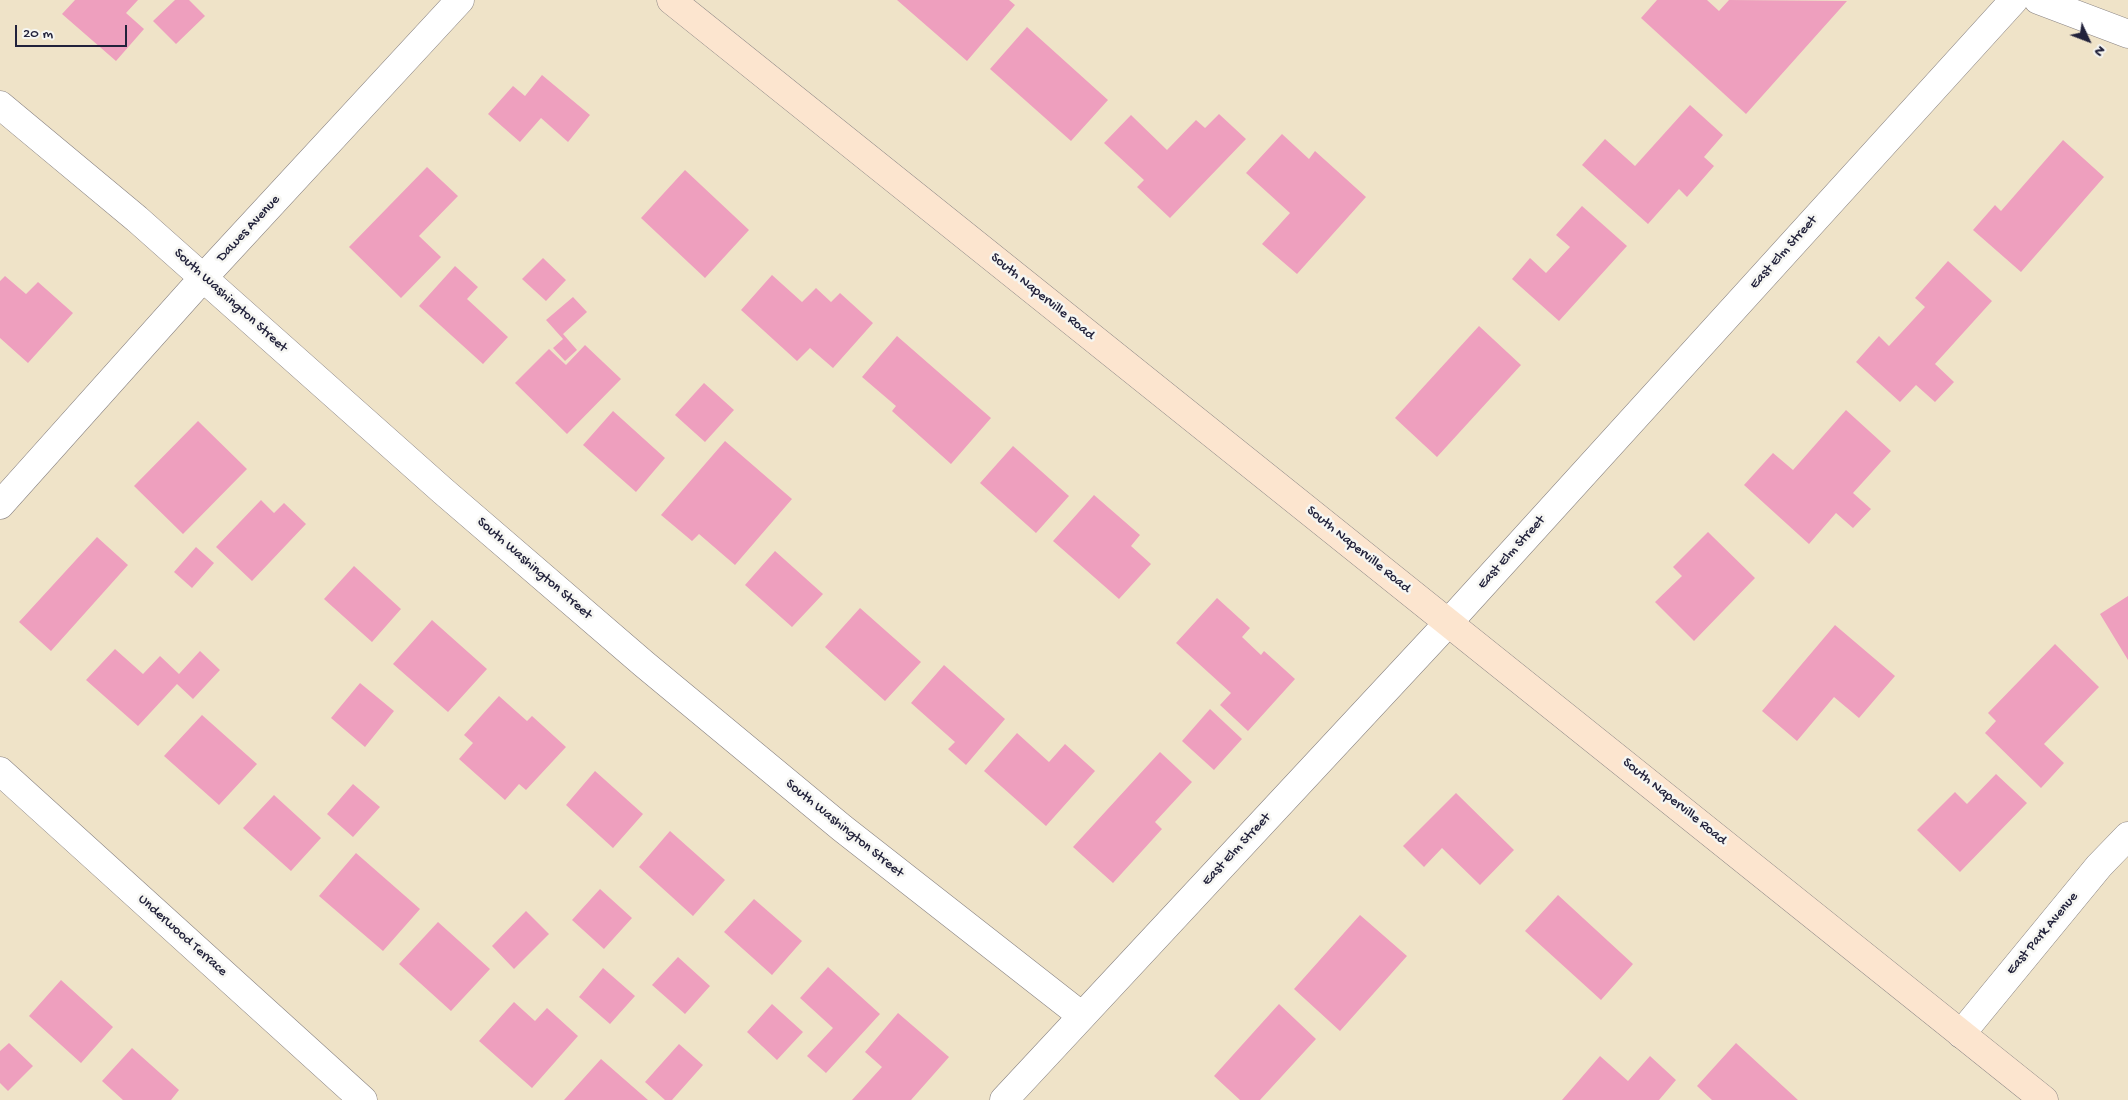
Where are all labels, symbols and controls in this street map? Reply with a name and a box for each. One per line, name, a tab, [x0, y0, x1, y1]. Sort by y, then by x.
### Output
scale bar	[18, 15, 130, 47]
north arrow	[2063, 15, 2113, 65]
text: 20 m	[23, 25, 53, 43]
text: N	[2090, 41, 2109, 60]
street label: Dawes Avenue	[214, 192, 284, 266]
street label: East Elm Street	[1747, 213, 1821, 293]
street label: South Washington Street	[170, 246, 290, 356]
street label: South Naperville Road	[986, 250, 1098, 344]
street label: South Naperville Road	[1302, 503, 1414, 597]
street label: East Elm Street	[1475, 513, 1549, 593]
street label: South Washington Street	[473, 514, 595, 624]
street label: South Naperville Road	[1618, 755, 1730, 849]
street label: South Washington Street	[782, 776, 906, 882]
street label: East Elm Street	[1199, 810, 1275, 890]
street label: East Park Avenue	[2004, 889, 2082, 979]
street label: Underwood Terrace	[134, 892, 230, 980]

